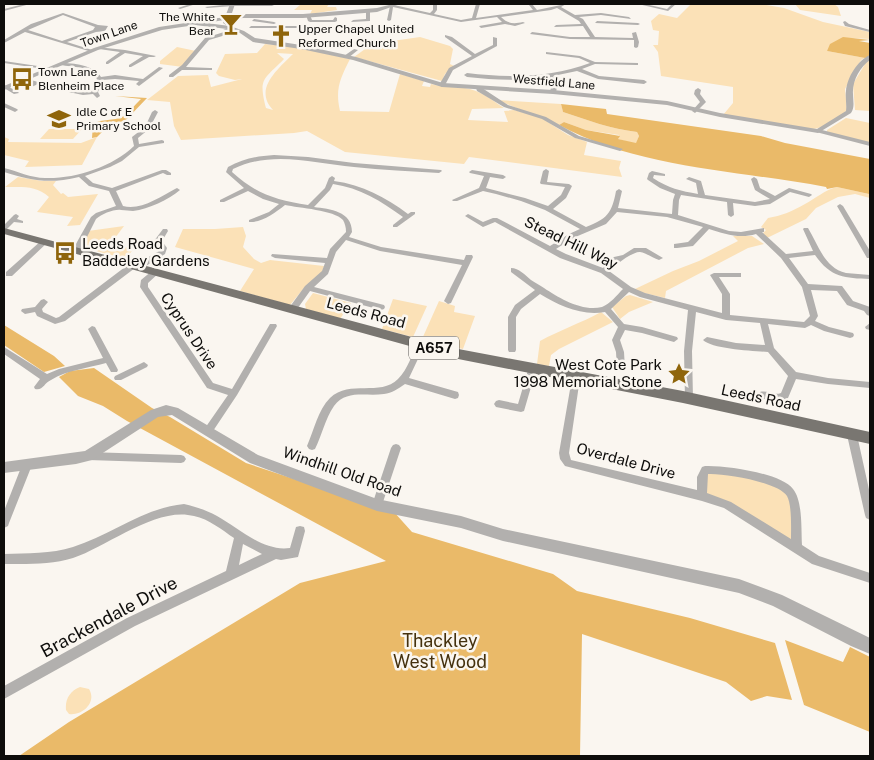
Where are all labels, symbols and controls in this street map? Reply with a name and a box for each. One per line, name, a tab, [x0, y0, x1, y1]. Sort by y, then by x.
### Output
place label: The White Bear	[159, 10, 215, 38]
bar icon: The White Bear	[218, 11, 244, 37]
street label: Town Lane	[79, 18, 139, 50]
place label: Upper Chapel United Reformed Church	[298, 22, 414, 50]
church icon: Upper Chapel United Reformed Church	[268, 23, 294, 49]
place label: Town Lane Blenheim Place	[38, 65, 124, 93]
bus stop icon: Town Lane Blenheim Place	[9, 66, 35, 92]
street label: Westfield Lane	[512, 71, 596, 93]
place label: Idle C of E Primary School	[76, 105, 161, 133]
school or university icon: Idle C of E Primary School	[46, 106, 72, 132]
street label: Stead Hill Way	[522, 213, 621, 273]
place label: Leeds Road Baddeley Gardens	[82, 235, 210, 269]
bus stop icon: Leeds Road Baddeley Gardens	[52, 240, 78, 266]
street label: Cyprus Drive	[158, 289, 221, 372]
street label: Leeds Road	[325, 294, 407, 331]
road number: A657	[409, 336, 459, 359]
place label: West Cote Park 1998 Memorial Stone	[514, 356, 662, 390]
place icon: West Cote Park 1998 Memorial Stone	[666, 361, 692, 387]
street label: Leeds Road	[720, 381, 803, 414]
street label: Overdale Drive	[575, 439, 678, 482]
street label: Windhill Old Road	[281, 443, 404, 500]
street label: Brackendale Drive	[37, 572, 181, 661]
park label: Thackley West Wood	[393, 630, 487, 672]

